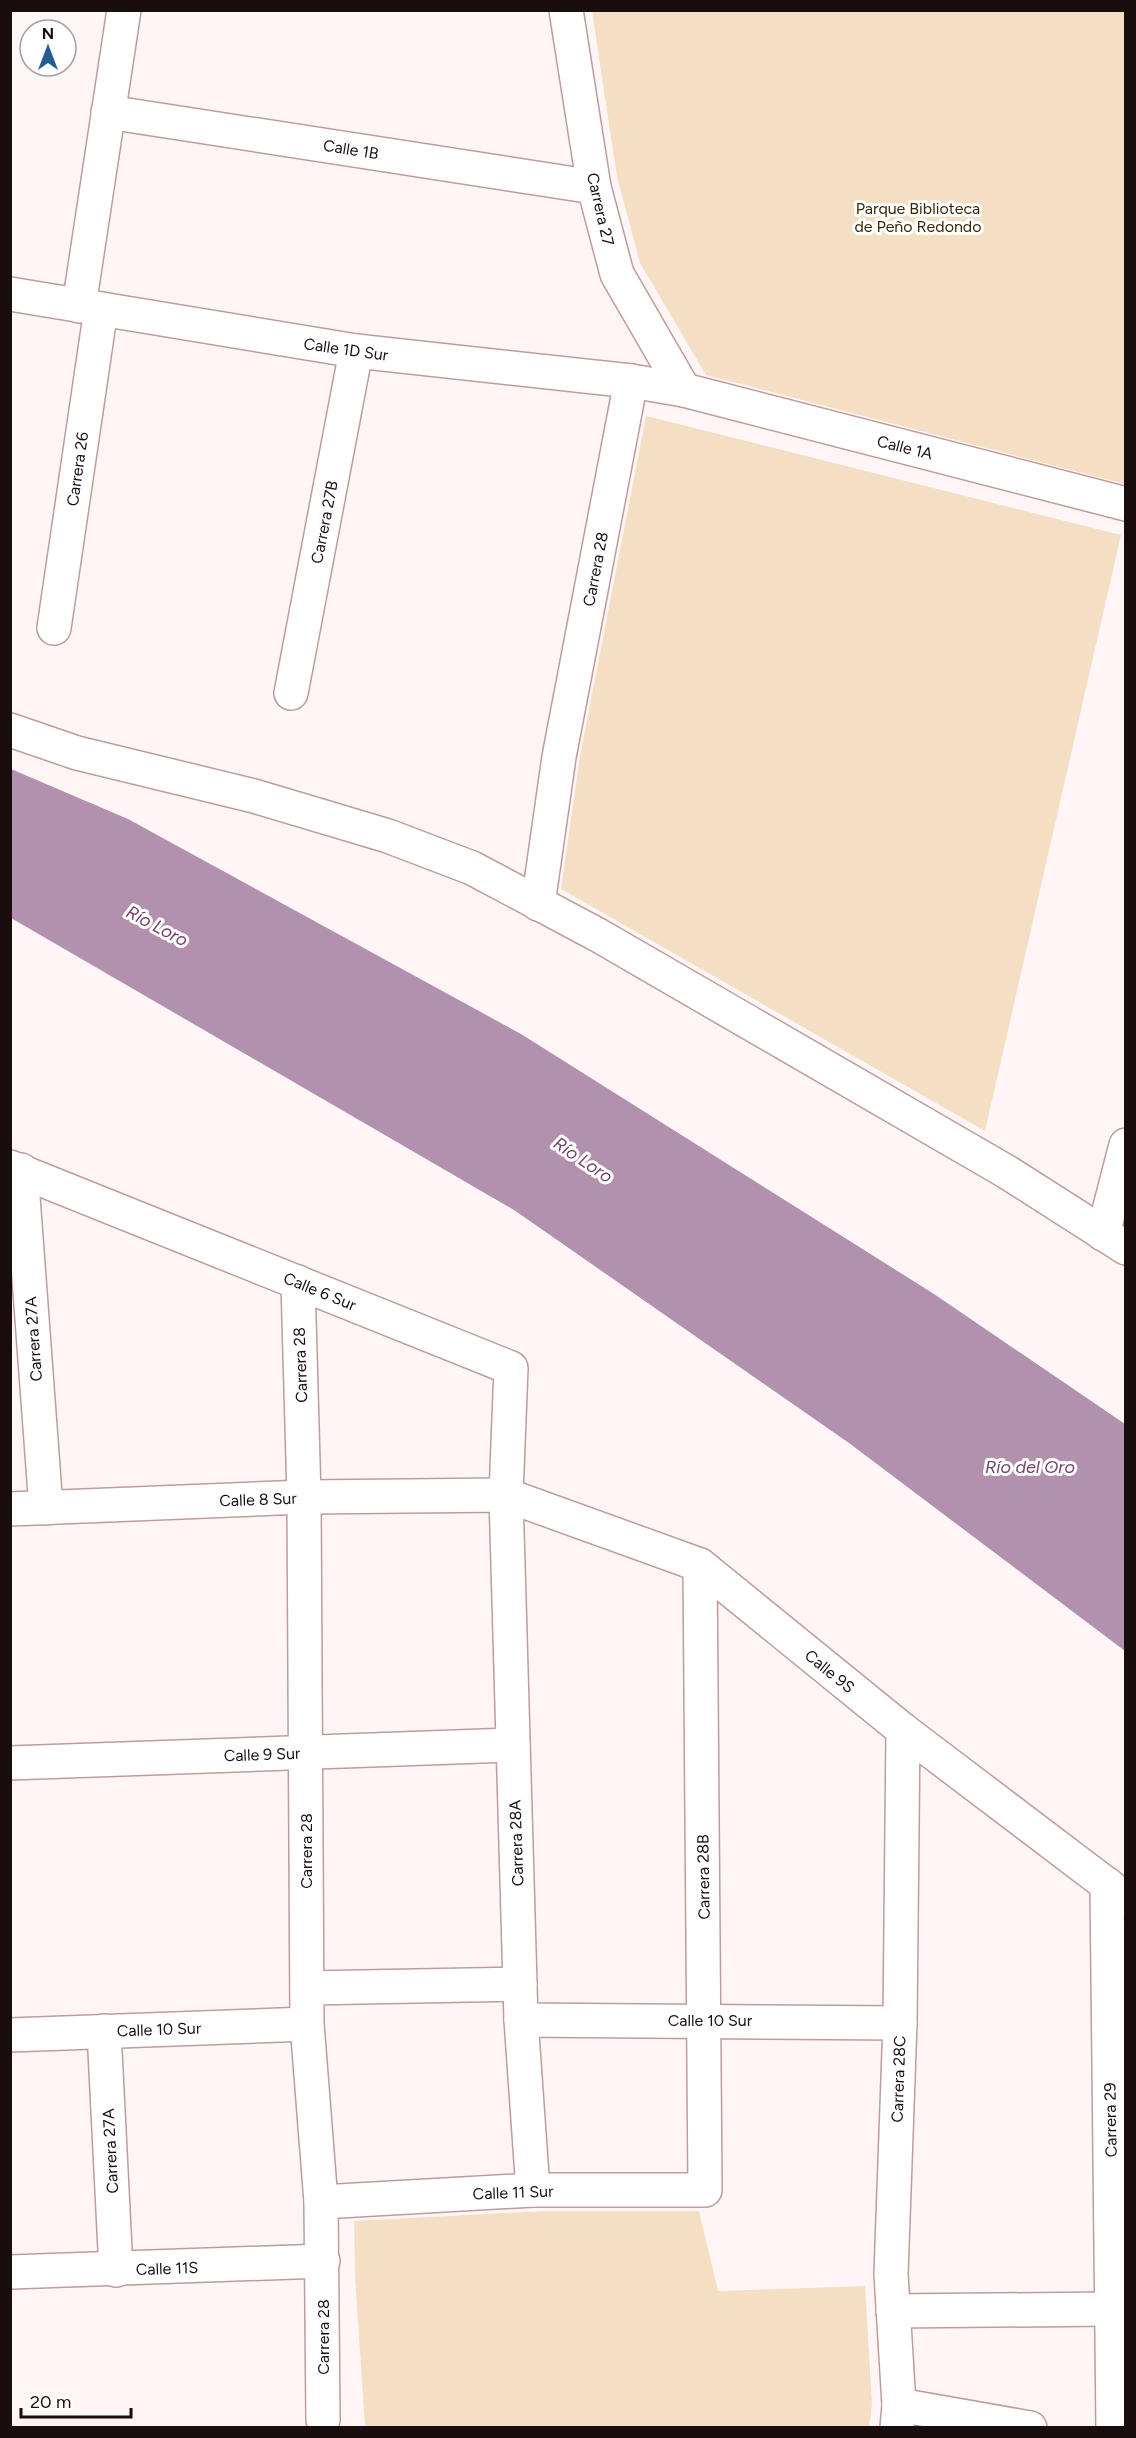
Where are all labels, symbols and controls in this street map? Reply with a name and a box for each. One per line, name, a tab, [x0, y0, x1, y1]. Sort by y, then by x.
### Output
north arrow	[18, 18, 78, 78]
text: N	[42, 24, 54, 43]
street label: Calle 1B	[322, 136, 380, 163]
street label: Carrera 27	[583, 171, 618, 248]
park label: Parque Biblioteca de Peño Redondo	[854, 199, 982, 236]
street label: Calle 1D Sur	[302, 334, 390, 365]
street label: Carrera 26	[63, 431, 92, 507]
street label: Calle 1A	[875, 431, 935, 464]
street label: Carrera 27B	[307, 479, 342, 565]
street label: Carrera 28	[579, 530, 612, 608]
water label: Río Loro	[122, 901, 192, 951]
water label: Río Loro	[549, 1132, 617, 1188]
street label: Calle 6 Sur	[281, 1268, 359, 1315]
street label: Carrera 27A	[21, 1296, 46, 1382]
street label: Carrera 28	[290, 1327, 311, 1403]
water label: Río del Oro	[985, 1456, 1075, 1478]
street label: Calle 8 Sur	[219, 1489, 298, 1510]
street label: Calle 9S	[801, 1646, 858, 1697]
street label: Calle 9 Sur	[223, 1744, 301, 1765]
street label: Carrera 28A	[505, 1799, 528, 1886]
street label: Carrera 28	[297, 1813, 316, 1889]
street label: Carrera 28B	[693, 1834, 714, 1920]
street label: Calle 10 Sur	[668, 2011, 753, 2030]
street label: Calle 10 Sur	[117, 2019, 202, 2040]
street label: Carrera 28C	[887, 2035, 910, 2123]
street label: Carrera 29	[1100, 2082, 1121, 2158]
street label: Carrera 27A	[99, 2108, 122, 2194]
street label: Calle 11 Sur	[472, 2182, 554, 2203]
street label: Calle 11S	[135, 2258, 199, 2279]
street label: Carrera 28	[314, 2299, 333, 2375]
scale bar	[21, 2381, 130, 2419]
text: 20 m	[30, 2391, 71, 2413]

